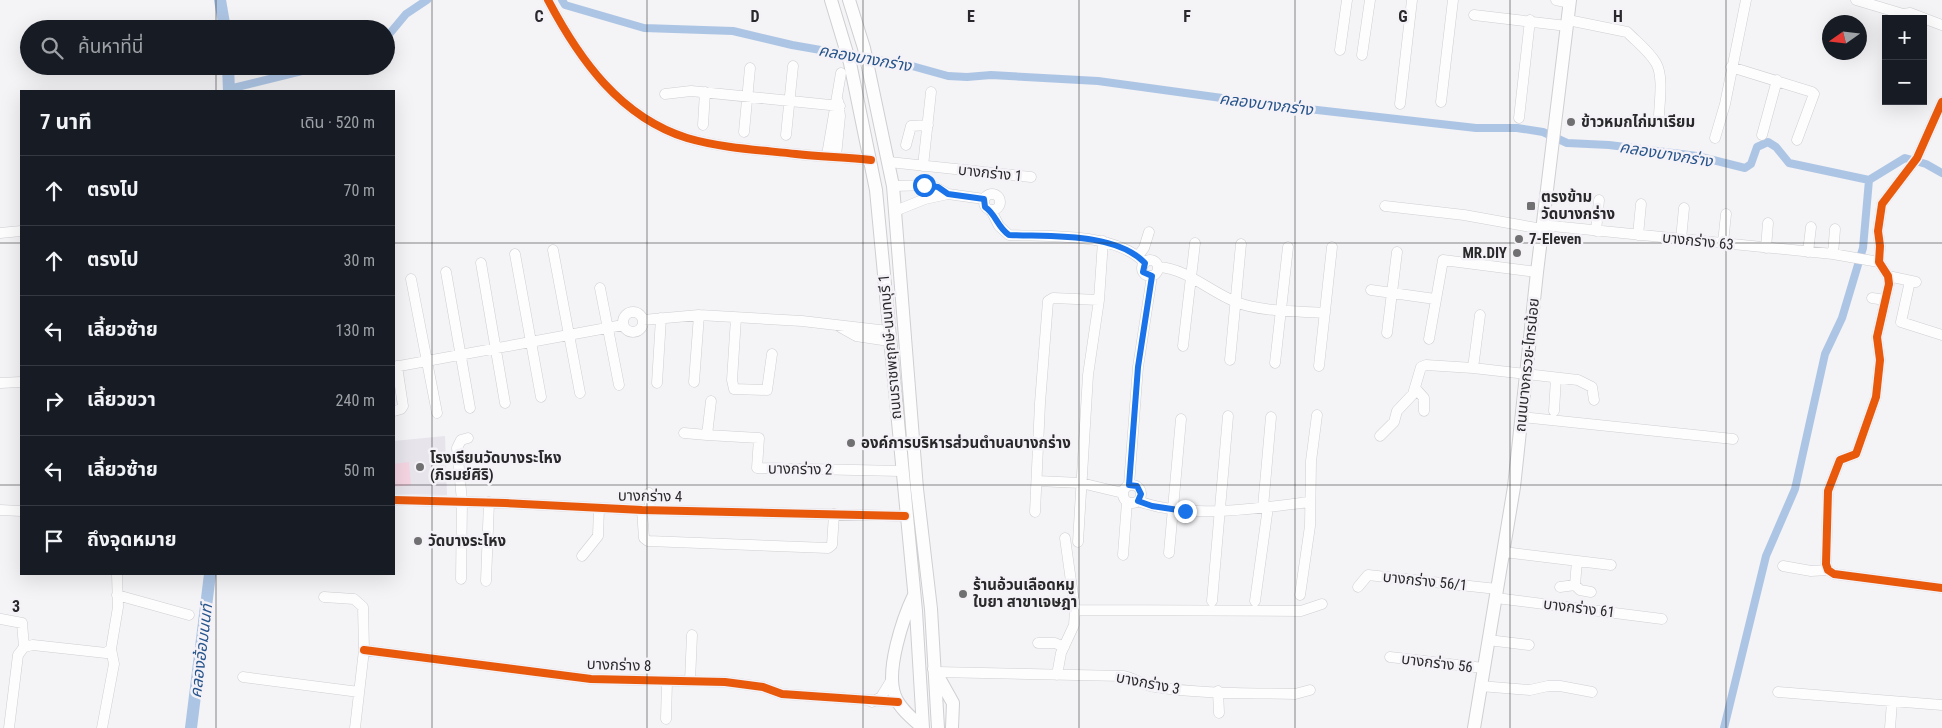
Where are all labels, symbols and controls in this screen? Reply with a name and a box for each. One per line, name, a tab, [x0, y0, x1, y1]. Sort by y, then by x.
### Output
text: C	[534, 7, 544, 26]
text: D	[750, 7, 760, 26]
text: E	[967, 7, 975, 26]
text: F	[1183, 7, 1191, 26]
text: G	[1398, 7, 1408, 26]
text: H	[1613, 7, 1623, 26]
north arrow	[1822, 15, 1867, 60]
map controls	[1882, 15, 1927, 105]
button: +	[1882, 15, 1927, 60]
search box	[20, 20, 395, 75]
icon: search	[38, 34, 66, 62]
text: ค้นหาที่นี่	[78, 35, 143, 58]
water label: คลองบางกร่าง	[817, 40, 914, 76]
button: −	[1882, 60, 1927, 105]
water label: คลองบางกร่าง	[1218, 89, 1315, 119]
text: 7 นาที	[40, 110, 92, 134]
text: เดิน · 520 m	[300, 113, 375, 132]
place label: ข้าวหมกไก่มาเรียม	[1581, 113, 1695, 131]
marker: ข้าวหมกไก่มาเรียม	[1565, 116, 1577, 128]
water label: คลองบางกร่าง	[1618, 137, 1715, 171]
street label: บางกร่าง 1	[957, 161, 1023, 185]
route start	[913, 174, 936, 197]
icon: ahead	[40, 177, 68, 205]
text: ตรงไป	[87, 178, 139, 201]
text: 70 m	[343, 181, 375, 200]
place label: ตรงข้าม วัดบางกร่าง	[1541, 188, 1615, 223]
marker: ตรงข้าม วัดบางกร่าง	[1525, 200, 1537, 212]
street label: บางกร่าง 63	[1661, 228, 1735, 254]
place label: 7-Eleven	[1529, 230, 1581, 248]
marker: 7-Eleven	[1513, 233, 1525, 245]
place label: MR.DIY	[1463, 244, 1508, 262]
icon: ahead	[40, 247, 68, 275]
marker: MR.DIY	[1511, 247, 1523, 259]
text: ตรงไป	[87, 248, 139, 271]
text: 30 m	[343, 251, 375, 270]
street label: ถนนราชพฤกษ์-นนทบุรี 1	[875, 274, 905, 420]
street label: ถนนบางกรวย-ไทรน้อย	[1511, 297, 1543, 433]
icon: left	[40, 317, 68, 345]
text: เลี้ยวซ้าย	[87, 318, 158, 341]
text: 130 m	[336, 321, 375, 340]
icon: right	[40, 387, 68, 415]
text: เลี้ยวขวา	[87, 388, 156, 411]
text: 240 m	[336, 391, 375, 410]
place label: องค์การบริหารส่วนตำบลบางกร่าง	[861, 434, 1071, 452]
marker: องค์การบริหารส่วนตำบลบางกร่าง	[845, 437, 857, 449]
place label: โรงเรียนวัดบางระโหง (ภิรมย์ศิริ)	[430, 449, 561, 484]
icon: left	[40, 457, 68, 485]
text: เลี้ยวซ้าย	[87, 458, 158, 481]
street label: บางกร่าง 2	[768, 459, 832, 479]
text: 50 m	[343, 461, 375, 480]
marker: โรงเรียนวัดบางระโหง (ภิรมย์ศิริ)	[414, 461, 426, 473]
street label: บางกร่าง 4	[618, 486, 682, 506]
route end	[1174, 500, 1197, 523]
icon: arrive	[40, 527, 68, 555]
text: ถึงจุดหมาย	[87, 528, 177, 551]
place label: วัดบางระโหง	[428, 532, 506, 550]
marker: วัดบางระโหง	[412, 535, 424, 547]
street label: บางกร่าง 56/1	[1382, 568, 1468, 594]
place label: ร้านอ้วนเลือดหมู ใบยา สาขาเจษฎา	[973, 576, 1077, 611]
marker: ร้านอ้วนเลือดหมู ใบยา สาขาเจษฎา	[957, 588, 969, 600]
street label: บางกร่าง 61	[1542, 595, 1616, 621]
text: 3	[12, 597, 20, 616]
water label: คลองอ้อมนนท์	[186, 600, 217, 699]
street label: บางกร่าง 56	[1400, 650, 1474, 676]
street label: บางกร่าง 8	[586, 655, 652, 675]
street label: บางกร่าง 3	[1115, 668, 1181, 698]

